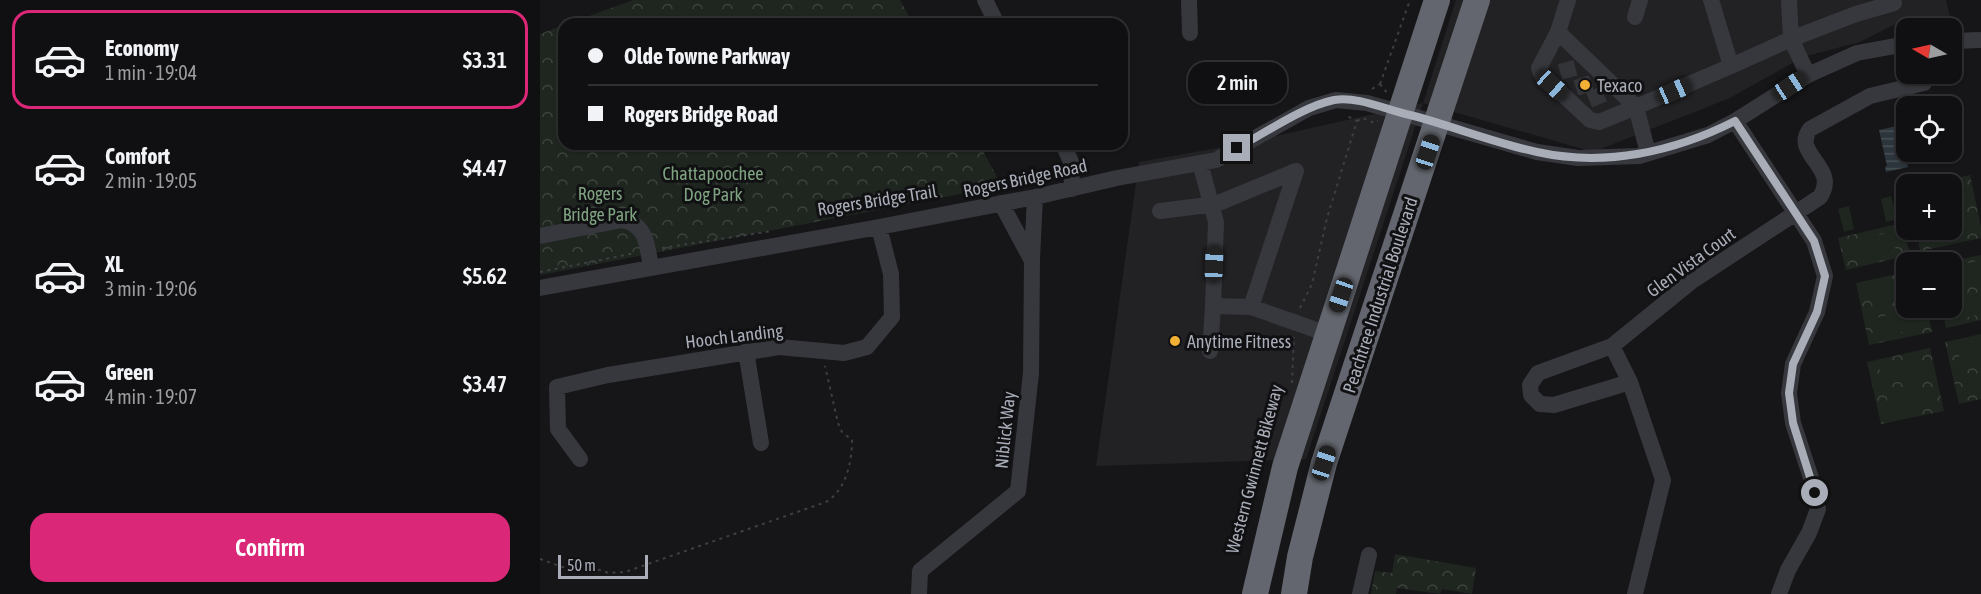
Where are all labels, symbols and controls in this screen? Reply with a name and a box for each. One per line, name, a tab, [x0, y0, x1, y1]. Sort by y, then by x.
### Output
north arrow	[1896, 18, 1962, 84]
map controls	[1896, 18, 1962, 318]
icon: car	[33, 33, 87, 87]
text: Economy	[105, 35, 179, 61]
text: Olde Towne Parkway	[624, 43, 790, 69]
text: $3.31	[463, 47, 507, 73]
text: 1 min · 19:04	[105, 61, 197, 84]
callout: 2 min	[1188, 61, 1286, 103]
car	[1533, 66, 1571, 104]
car	[1770, 69, 1810, 103]
text: 2 min	[1217, 71, 1258, 94]
place label: Texaco	[1597, 75, 1643, 96]
car	[1654, 75, 1694, 107]
marker: Texaco	[1578, 78, 1592, 92]
button: locate	[1896, 96, 1962, 162]
text: Rogers Bridge Road	[624, 101, 778, 127]
car	[1414, 132, 1442, 172]
route end	[1223, 134, 1250, 161]
icon: car	[33, 141, 87, 195]
text: Comfort	[105, 143, 170, 169]
text: $4.47	[463, 155, 507, 181]
street label: Rogers Bridge Road	[961, 155, 1089, 201]
park label: Chattapoochee Dog Park	[662, 163, 764, 205]
text: 2 min · 19:05	[105, 169, 197, 192]
button: +	[1896, 174, 1962, 240]
street label: Rogers Bridge Trail	[816, 180, 938, 220]
park label: Rogers Bridge Park	[563, 183, 637, 225]
street label: Peachtree Industrial Boulevard	[1338, 194, 1422, 396]
street label: Glen Vista Court	[1643, 223, 1739, 301]
car	[1204, 246, 1224, 282]
icon: car	[33, 249, 87, 303]
text: XL	[105, 251, 123, 277]
button: −	[1896, 252, 1962, 318]
text: $5.62	[463, 263, 507, 289]
car	[1327, 275, 1355, 315]
text: 3 min · 19:06	[105, 277, 197, 300]
street label: Hooch Landing	[684, 320, 784, 352]
place label: Anytime Fitness	[1187, 331, 1291, 352]
marker: Anytime Fitness	[1168, 334, 1182, 348]
icon: car	[33, 357, 87, 411]
text: Green	[105, 359, 154, 385]
text: $3.47	[463, 371, 507, 397]
street label: Western Gwinnett Bikeway	[1221, 382, 1287, 556]
text: 4 min · 19:07	[105, 385, 197, 408]
street label: Niblick Way	[991, 390, 1019, 470]
car	[1310, 443, 1338, 483]
route start	[1801, 479, 1828, 506]
button: Confirm	[30, 513, 510, 582]
scale bar	[558, 552, 648, 580]
text: 50 m	[567, 556, 596, 574]

